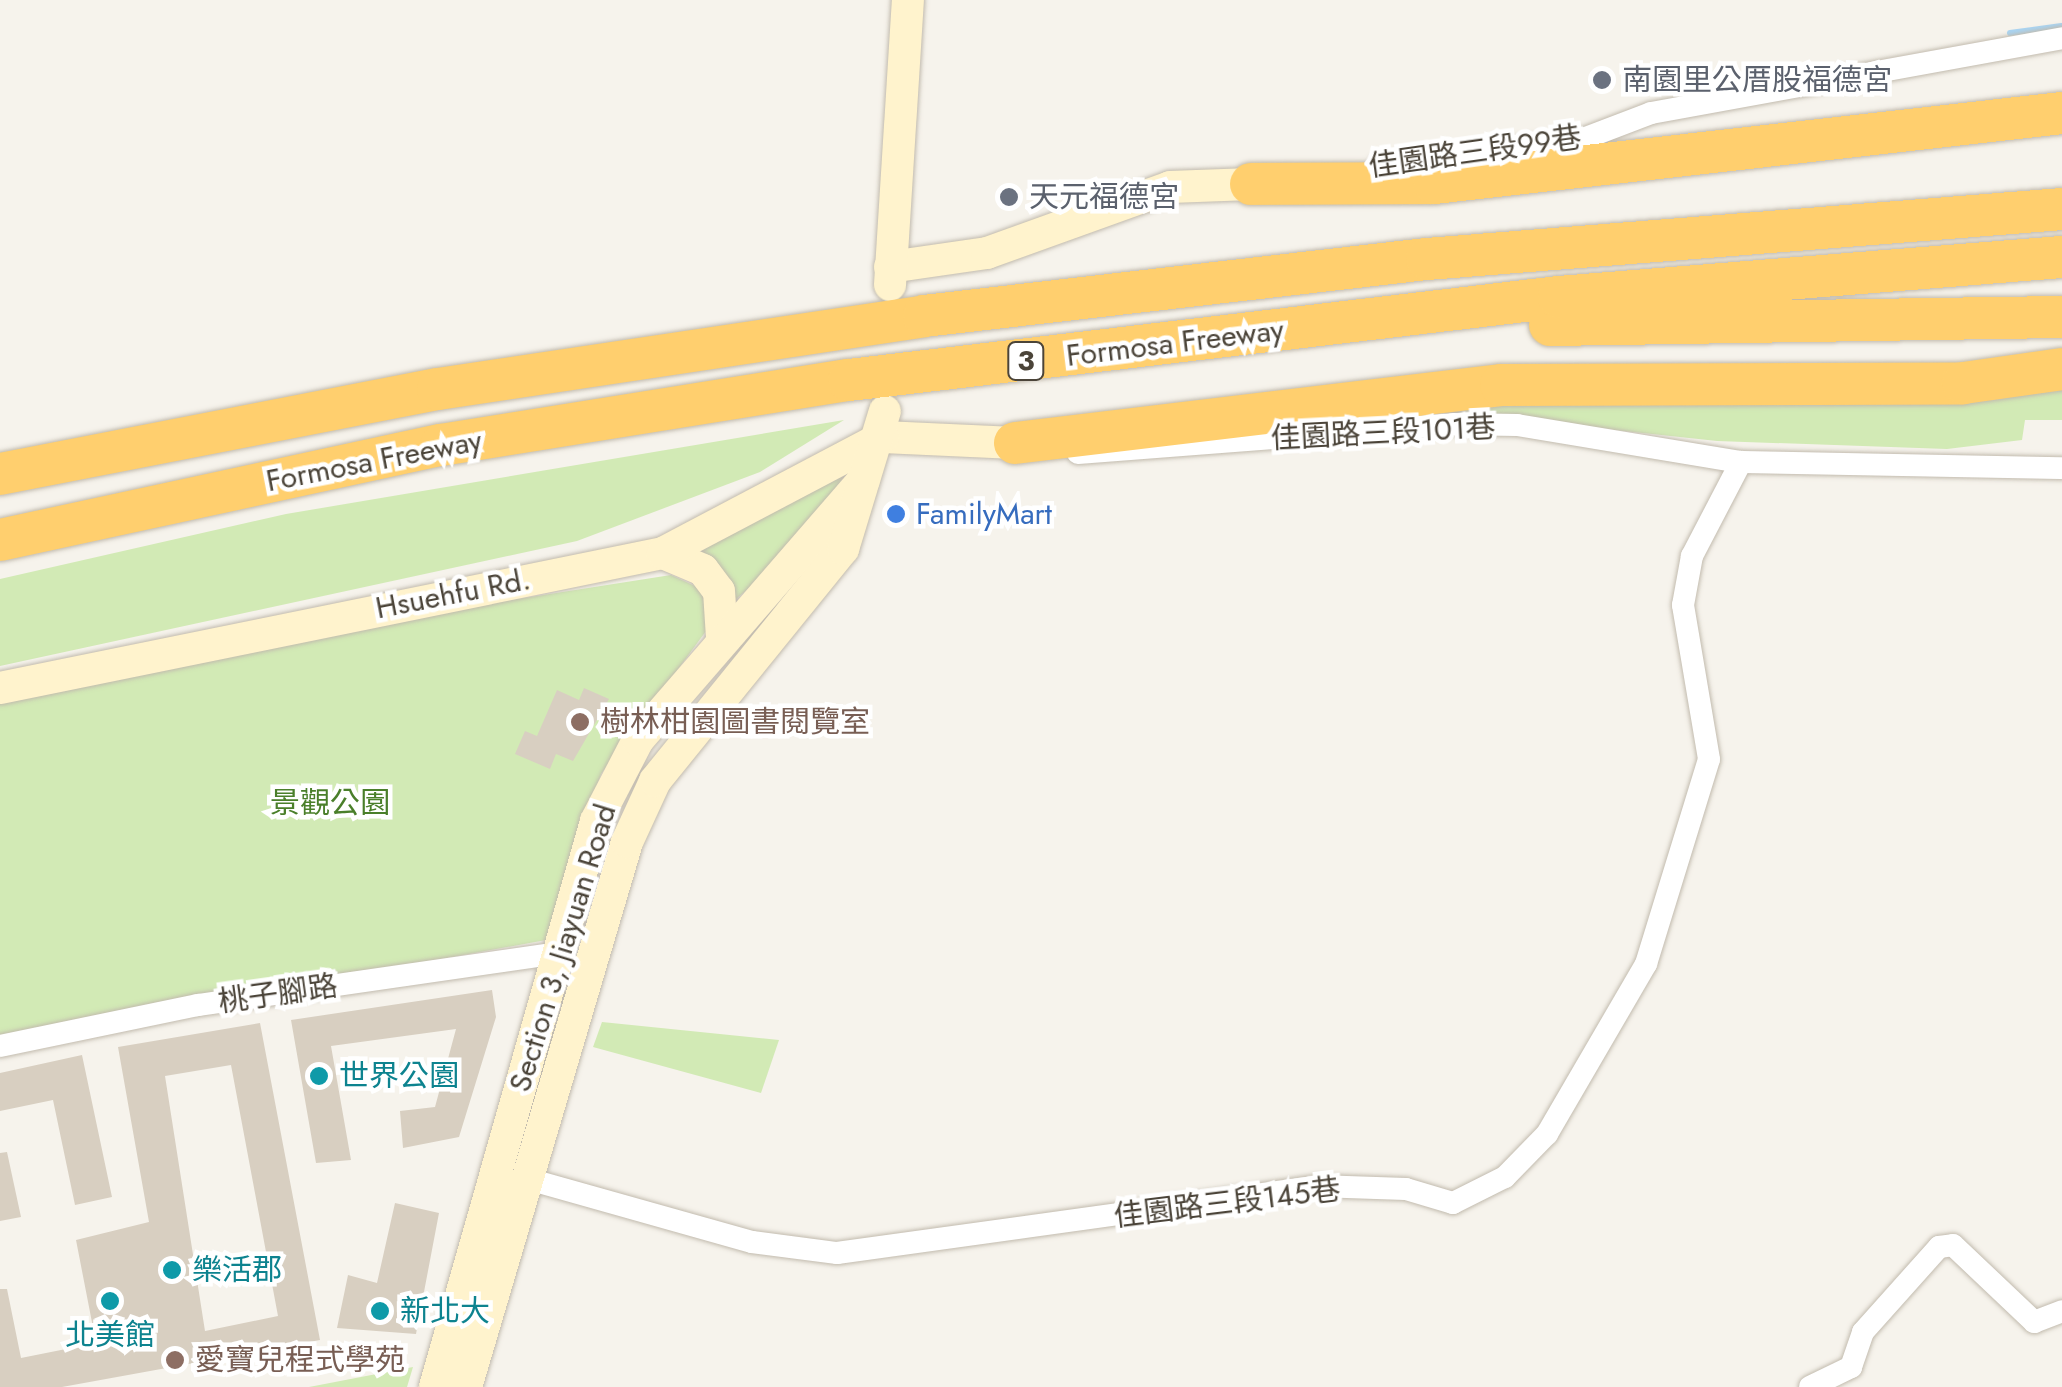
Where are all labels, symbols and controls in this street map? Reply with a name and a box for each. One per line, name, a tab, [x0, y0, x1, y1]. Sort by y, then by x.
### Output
place label: 南園里公厝股福德宮	[1622, 62, 1892, 98]
marker: 南園里公厝股福德宮	[1591, 69, 1613, 91]
street label: 佳園路三段99巷	[1366, 119, 1584, 185]
place label: 天元福德宮	[1029, 179, 1179, 215]
marker: 天元福德宮	[998, 186, 1020, 208]
street label: Formosa Freeway	[1064, 312, 1286, 374]
road number: 3	[1006, 338, 1046, 384]
street label: 佳園路三段101巷	[1270, 409, 1496, 457]
street label: Formosa Freeway	[263, 422, 485, 500]
place label: FamilyMart	[916, 496, 1052, 532]
marker: FamilyMart	[885, 503, 907, 525]
street label: Hsuehfu Rd.	[373, 561, 533, 627]
place label: 樹林柑園圖書閱覽室	[600, 704, 870, 740]
marker: 樹林柑園圖書閱覽室	[569, 711, 591, 733]
park label: 景觀公園	[270, 785, 390, 821]
street label: Section 3, Jiayuan Road	[502, 800, 624, 1096]
street label: 桃子腳路	[216, 968, 340, 1020]
place label: 世界公園	[339, 1058, 459, 1094]
marker: 世界公園	[308, 1065, 330, 1087]
street label: 佳園路三段145巷	[1112, 1171, 1342, 1235]
place label: 樂活郡	[192, 1252, 282, 1288]
marker: 樂活郡	[161, 1259, 183, 1281]
marker: 北美館	[99, 1290, 121, 1312]
place label: 新北大	[400, 1293, 490, 1329]
marker: 新北大	[369, 1300, 391, 1322]
place label: 北美館	[65, 1317, 155, 1353]
place label: 愛寶兒程式學苑	[195, 1342, 405, 1378]
marker: 愛寶兒程式學苑	[164, 1349, 186, 1371]

